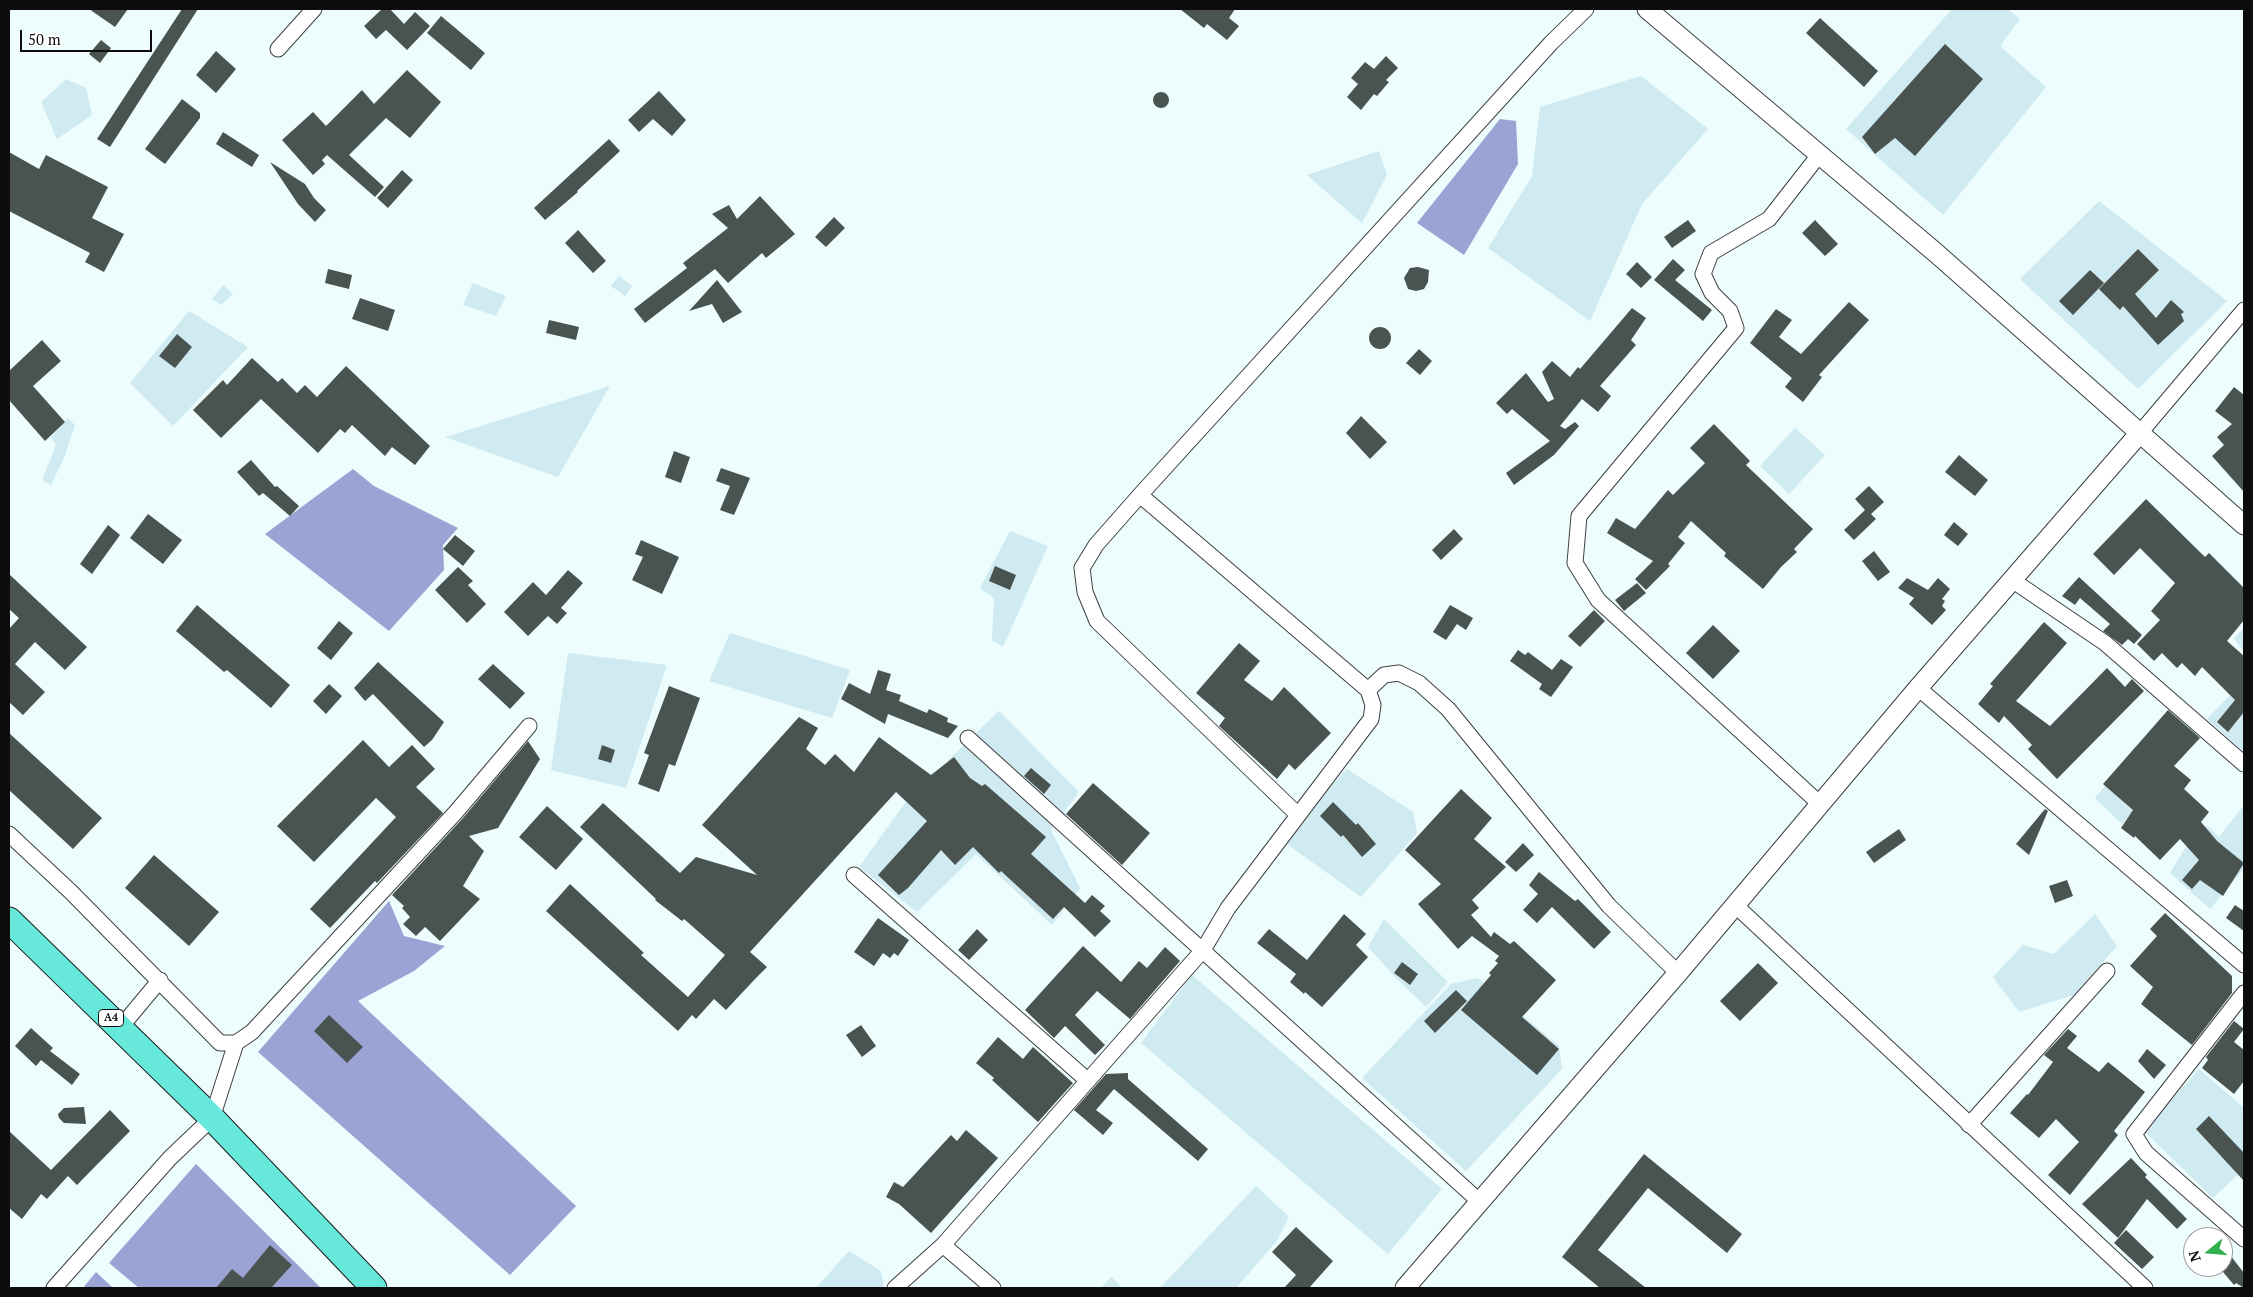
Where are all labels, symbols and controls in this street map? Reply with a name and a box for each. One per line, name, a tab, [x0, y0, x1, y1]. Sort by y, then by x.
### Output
scale bar	[22, 20, 155, 52]
text: 50 m	[28, 29, 61, 49]
road number: A4	[98, 1010, 124, 1026]
north arrow	[2183, 1227, 2233, 1277]
text: N	[2183, 1248, 2205, 1264]

